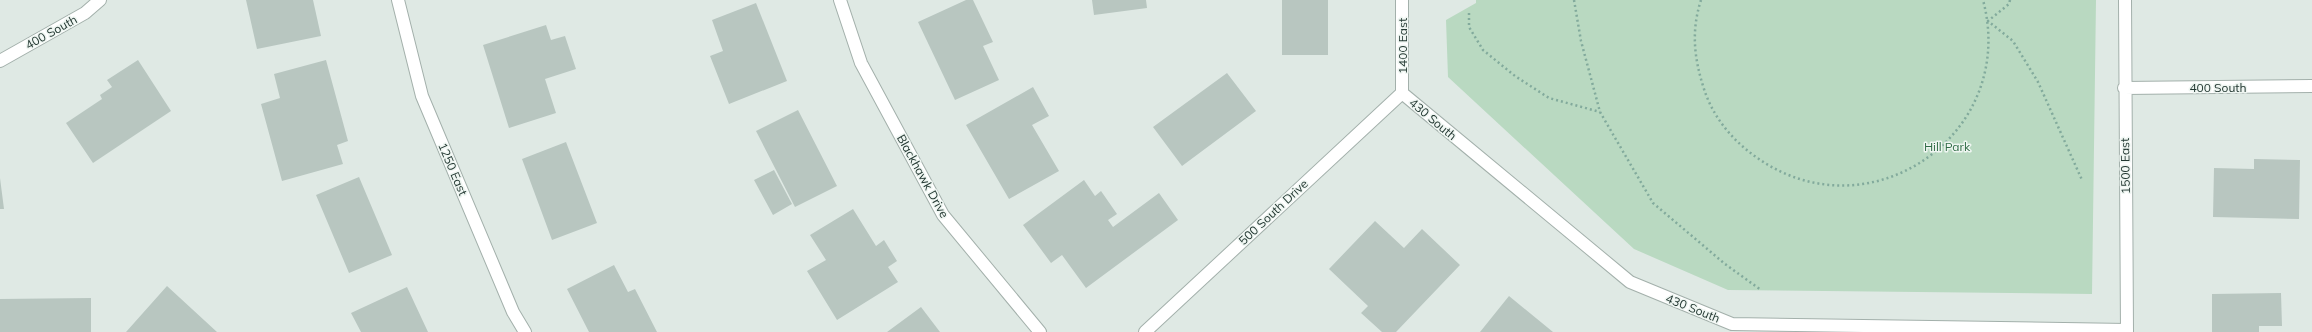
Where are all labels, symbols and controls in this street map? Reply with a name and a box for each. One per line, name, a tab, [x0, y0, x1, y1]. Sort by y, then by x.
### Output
street label: 400 South	[22, 12, 80, 52]
street label: 1400 East	[1395, 18, 1410, 74]
street label: 400 South	[2189, 80, 2247, 95]
street label: 430 South	[1406, 95, 1460, 143]
street label: Blackhawk Drive	[894, 132, 952, 220]
street label: 1500 East	[2117, 138, 2133, 194]
park label: Hill Park	[1924, 139, 1971, 154]
street label: 1250 East	[435, 140, 471, 198]
street label: 500 South Drive	[1235, 176, 1311, 248]
street label: 430 South	[1664, 290, 1722, 326]

